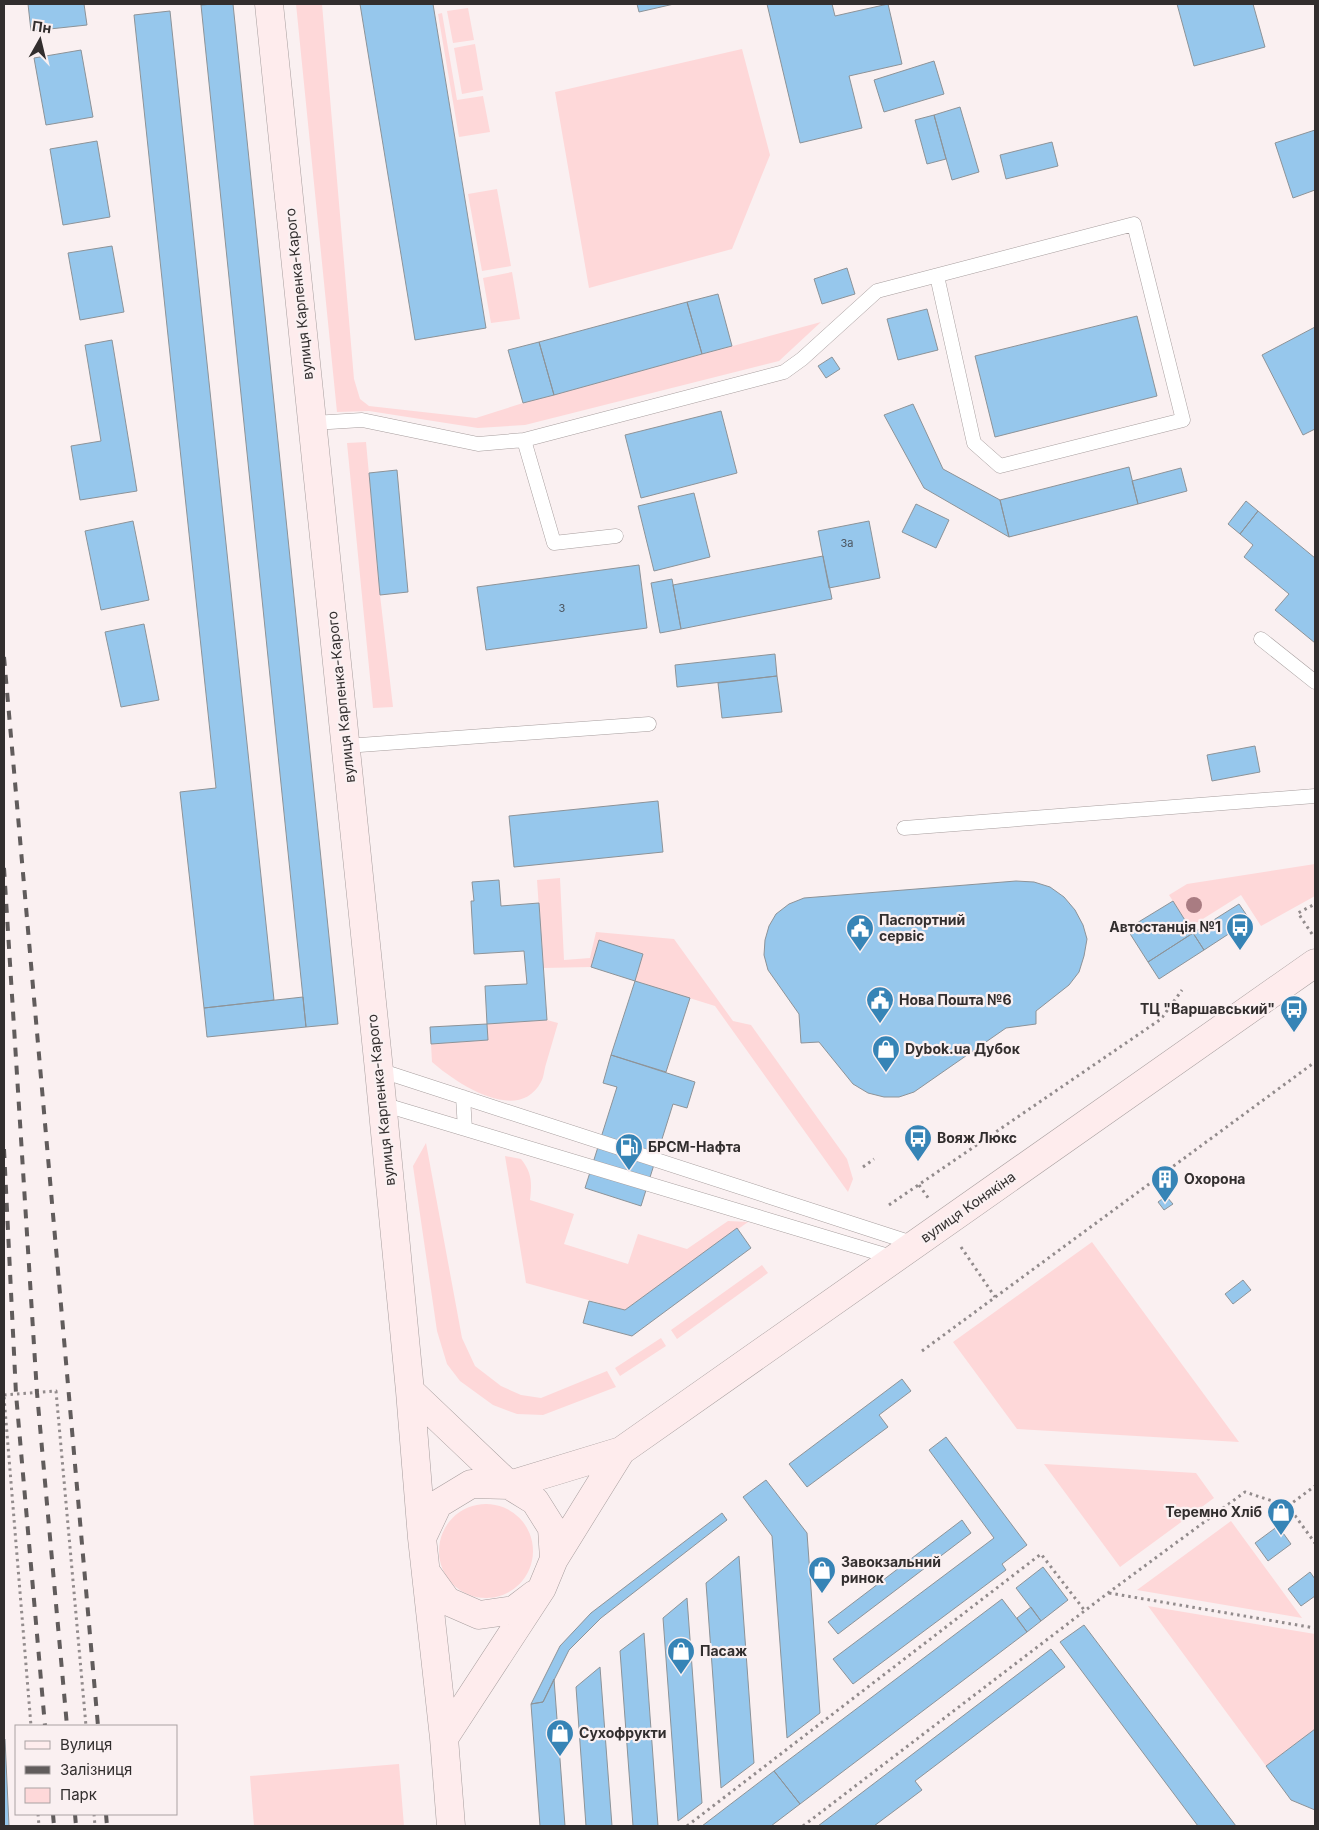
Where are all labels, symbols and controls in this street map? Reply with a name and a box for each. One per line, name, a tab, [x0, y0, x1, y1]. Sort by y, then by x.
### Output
north arrow	[15, 15, 65, 65]
text: Пн	[31, 17, 53, 36]
street label: вулиця Карпенка-Карого	[281, 207, 316, 381]
house number: 3а	[841, 536, 853, 550]
house number: 3	[559, 601, 566, 615]
street label: вулиця Карпенка-Карого	[323, 610, 358, 784]
place label: Паспортний сервіс	[879, 911, 965, 944]
bus stop icon: Автостанція №1	[1225, 912, 1255, 951]
public building icon: Паспортний сервіс	[845, 913, 875, 952]
place label: Автостанція №1	[1109, 918, 1221, 935]
public building icon: Нова Пошта №6	[865, 985, 895, 1024]
place label: Нова Пошта №6	[899, 991, 1012, 1008]
bus stop icon: ТЦ "Варшавський"	[1279, 994, 1309, 1033]
place label: ТЦ "Варшавський"	[1140, 1000, 1275, 1017]
street label: вулиця Карпенка-Карого	[363, 1013, 398, 1187]
shop icon: Dybok.ua Дубок	[871, 1034, 901, 1073]
place label: Dybok.ua Дубок	[905, 1040, 1021, 1057]
bus stop icon: Вояж Люкс	[903, 1123, 933, 1162]
place label: Вояж Люкс	[937, 1129, 1017, 1146]
fuel station icon: БРСМ-Нафта	[614, 1132, 644, 1171]
place label: БРСМ-Нафта	[648, 1138, 741, 1155]
building icon: Охорона	[1150, 1164, 1180, 1203]
street label: вулиця Конякіна	[917, 1168, 1018, 1246]
place label: Охорона	[1184, 1170, 1245, 1187]
shop icon: Теремно Хліб	[1266, 1497, 1296, 1536]
place label: Теремно Хліб	[1165, 1503, 1262, 1520]
place label: Завокзальний ринок	[841, 1553, 941, 1586]
shop icon: Завокзальний ринок	[807, 1555, 837, 1594]
shop icon: Пасаж	[666, 1636, 696, 1675]
place label: Пасаж	[700, 1642, 747, 1659]
shop icon: Сухофрукти	[545, 1718, 575, 1757]
place label: Сухофрукти	[579, 1724, 666, 1741]
legend	[15, 1725, 178, 1815]
text: Вулиця	[60, 1735, 112, 1754]
text: Залізниця	[60, 1760, 132, 1779]
text: Парк	[60, 1785, 97, 1804]

